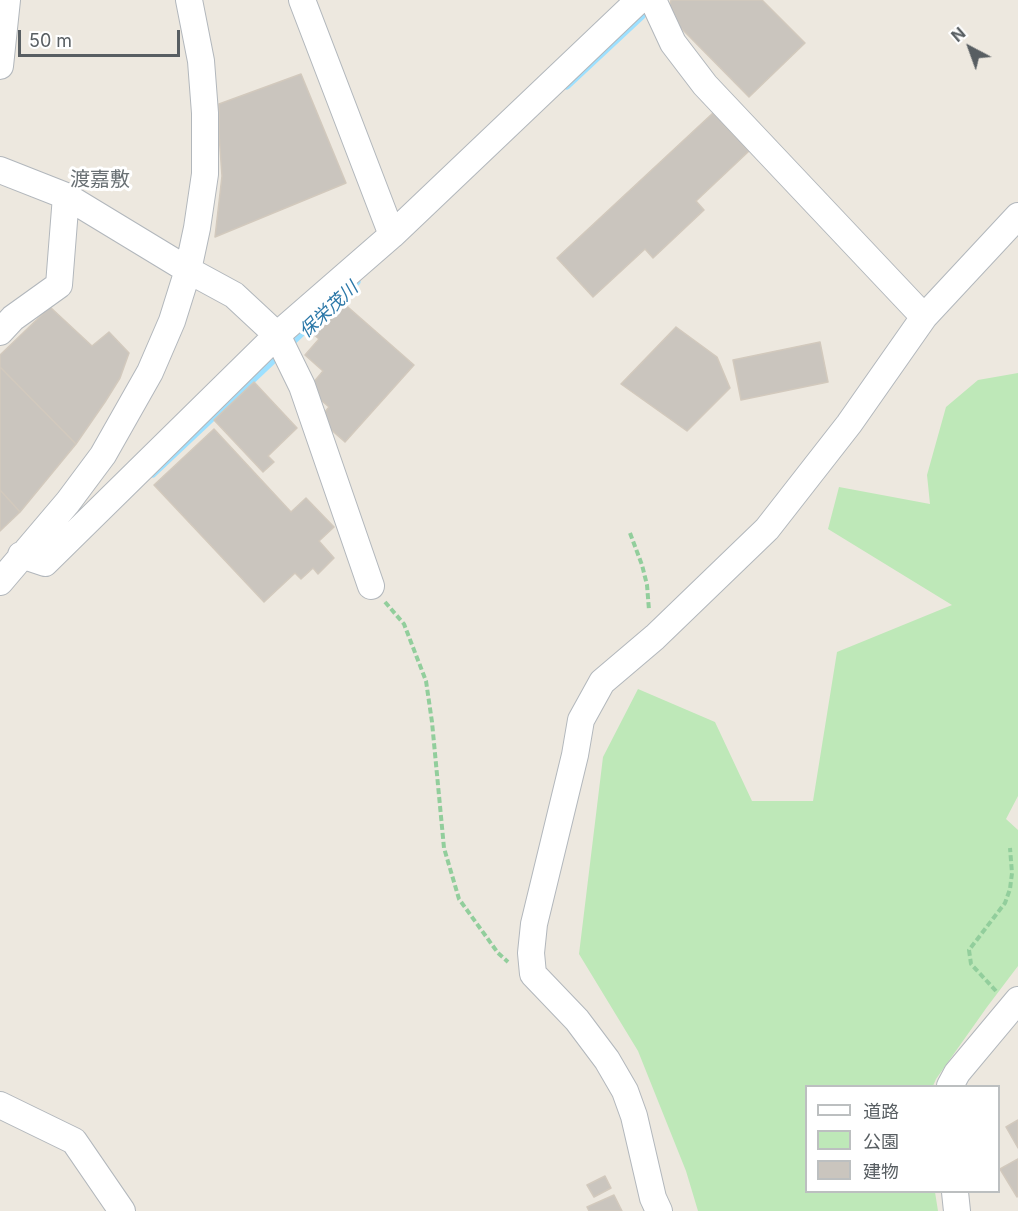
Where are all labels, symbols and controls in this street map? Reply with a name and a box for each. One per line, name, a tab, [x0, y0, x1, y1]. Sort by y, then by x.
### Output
scale bar	[21, 18, 183, 56]
north arrow	[940, 18, 1000, 78]
text: N	[947, 23, 969, 46]
text: 50 m	[29, 30, 72, 51]
district label: 渡嘉敷	[70, 168, 130, 192]
water label: 保栄茂川	[295, 278, 363, 342]
legend	[805, 1085, 1000, 1193]
text: 道路	[863, 1101, 899, 1122]
text: 公園	[863, 1131, 899, 1152]
text: 建物	[863, 1161, 899, 1182]

